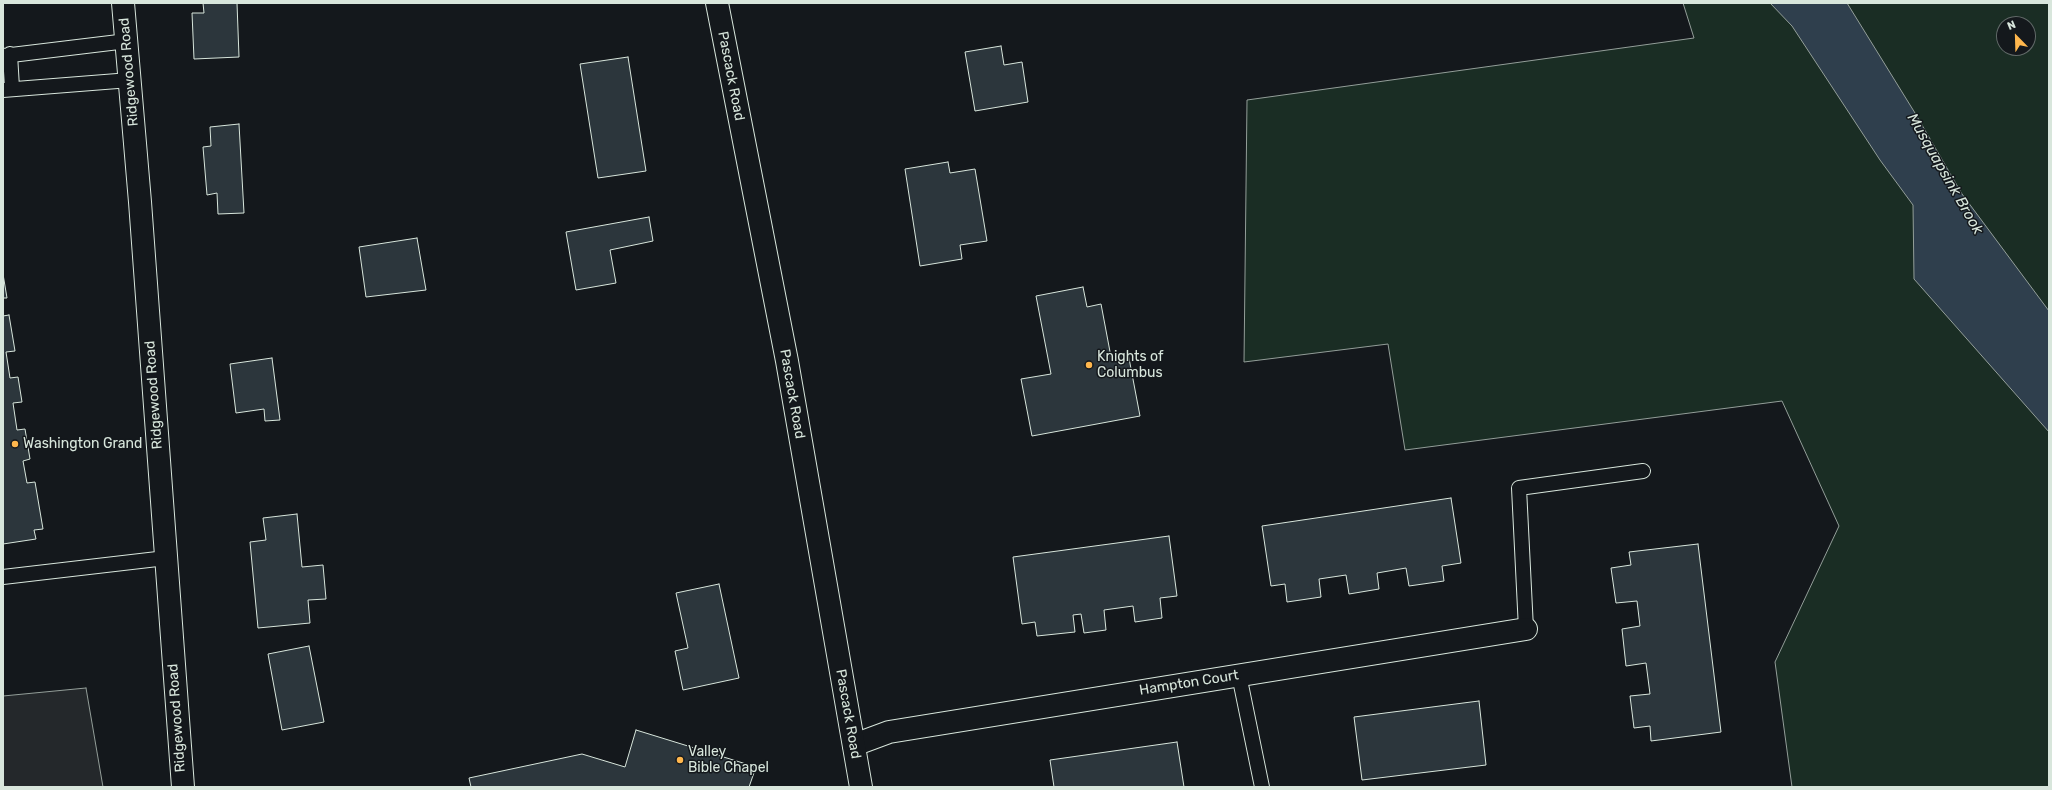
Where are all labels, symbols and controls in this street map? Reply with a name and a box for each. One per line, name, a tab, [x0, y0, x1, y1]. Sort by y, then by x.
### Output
north arrow	[1996, 16, 2036, 56]
street label: Ridgewood Road	[116, 17, 142, 127]
text: N	[2005, 18, 2018, 33]
street label: Pascack Road	[714, 30, 748, 122]
water label: Musquapsink Brook	[1903, 110, 1987, 238]
street label: Ridgewood Road	[142, 340, 166, 450]
street label: Pascack Road	[776, 348, 808, 440]
place label: Knights of Columbus	[1097, 349, 1163, 382]
marker: Knights of Columbus	[1084, 360, 1094, 370]
place label: Washington Grand	[23, 436, 142, 452]
marker: Washington Grand	[10, 439, 20, 449]
street label: Ridgewood Road	[165, 663, 189, 773]
street label: Hampton Court	[1138, 667, 1240, 699]
street label: Pascack Road	[832, 668, 864, 760]
place label: Valley Bible Chapel	[688, 744, 769, 776]
marker: Valley Bible Chapel	[675, 755, 685, 765]

